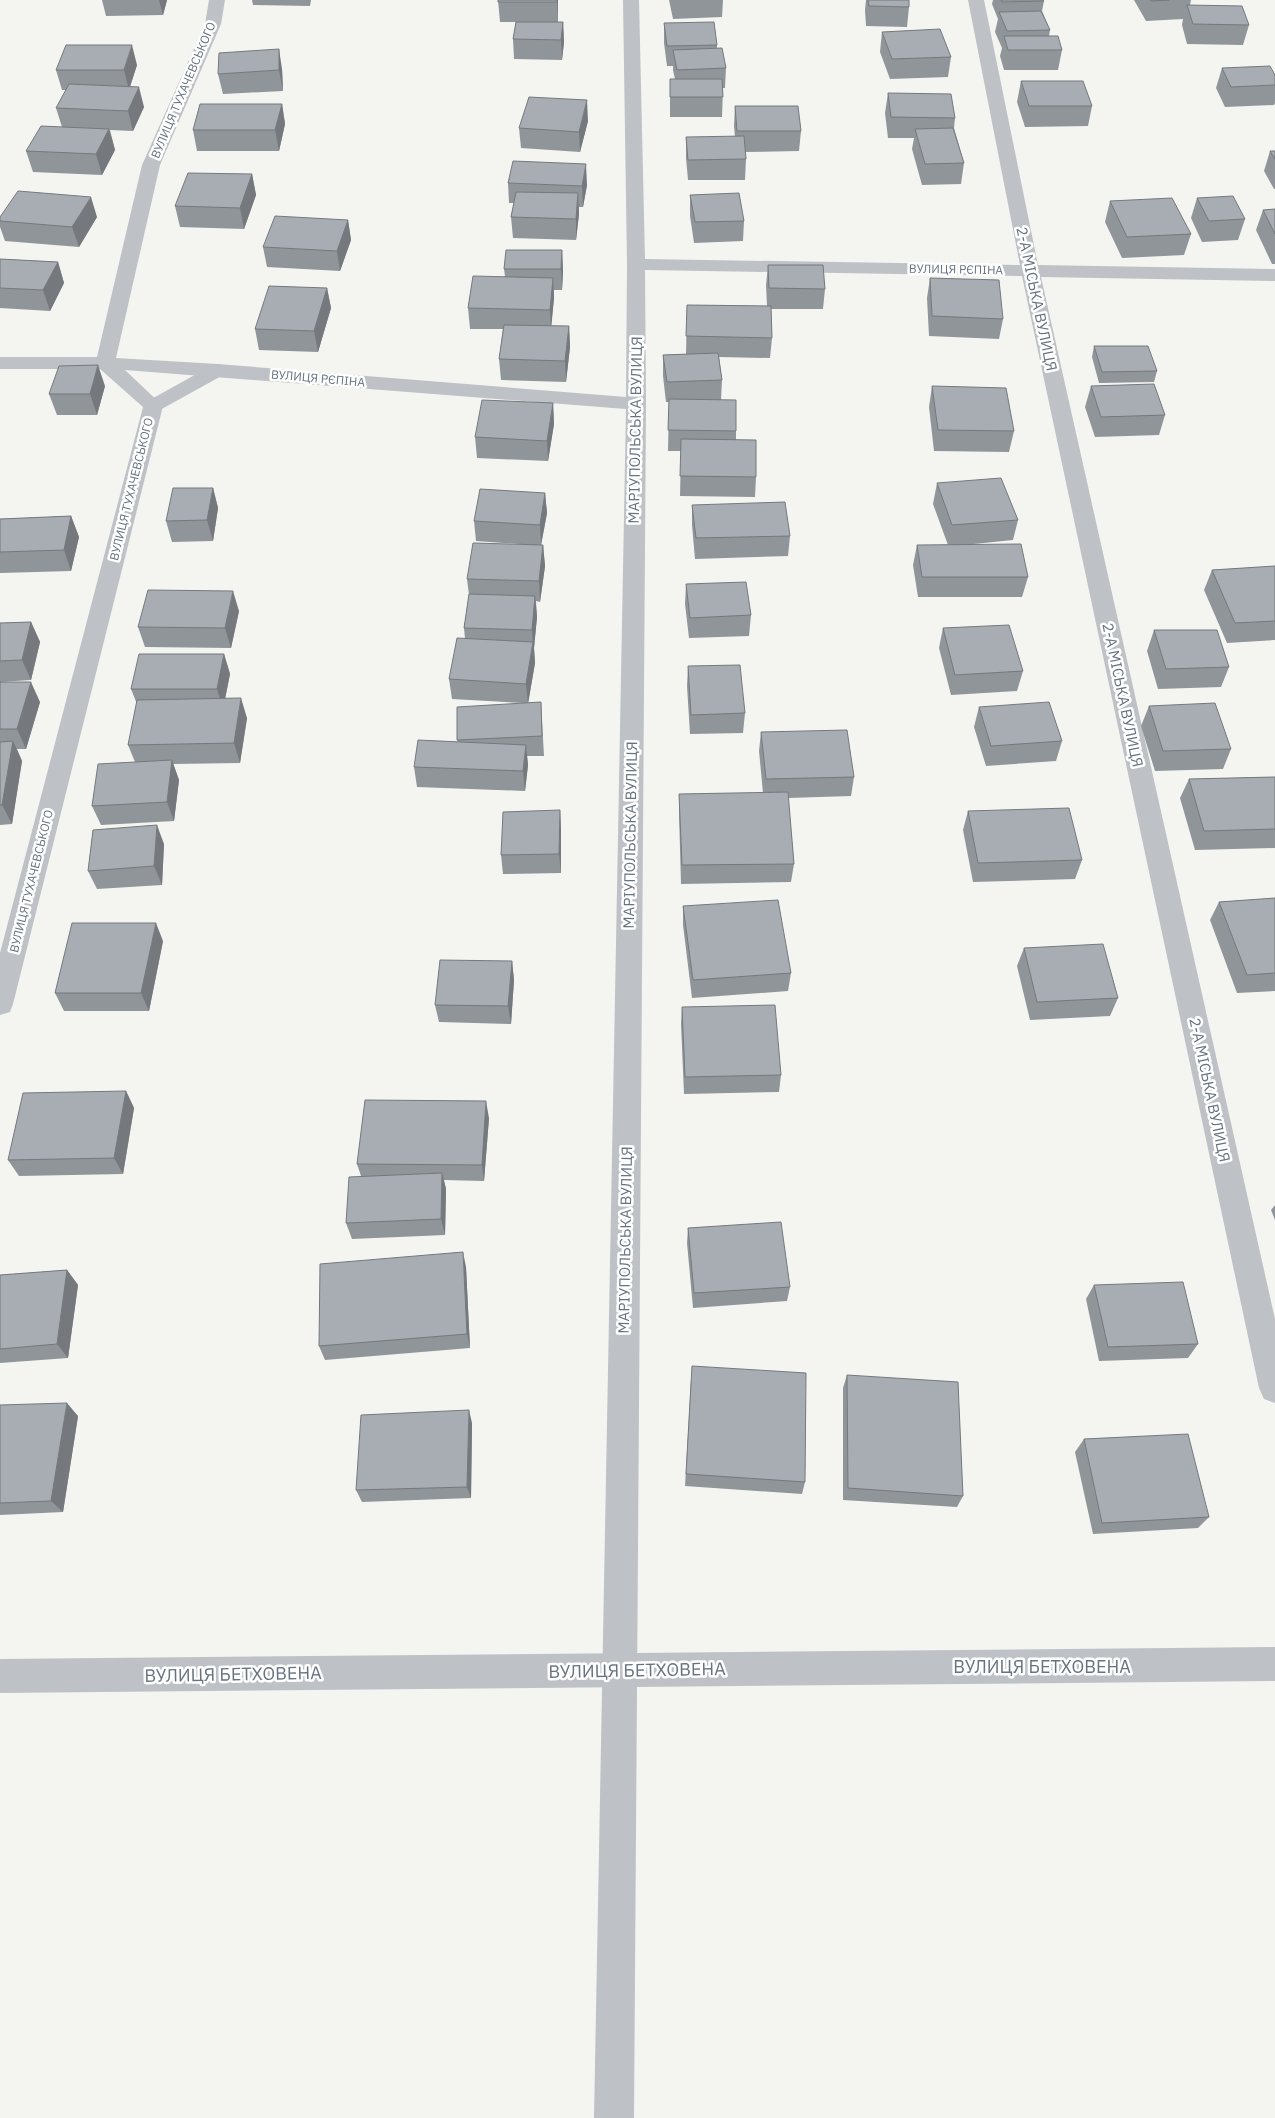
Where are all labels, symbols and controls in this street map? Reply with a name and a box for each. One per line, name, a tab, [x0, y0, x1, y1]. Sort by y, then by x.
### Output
street label: ВУЛИЦЯ ТУХАЧЕВСЬКОГО	[147, 20, 219, 160]
street label: 2-А МІСЬКА ВУЛИЦЯ	[1012, 225, 1062, 373]
street label: ВУЛИЦЯ РЄПІНА	[909, 261, 1004, 277]
street label: МАРІУПОЛЬСЬКА ВУЛИЦЯ	[624, 336, 646, 524]
street label: ВУЛИЦЯ РЄПІНА	[270, 366, 366, 390]
street label: ВУЛИЦЯ ТУХАЧЕВСЬКОГО	[106, 416, 156, 562]
street label: 2-А МІСЬКА ВУЛИЦЯ	[1098, 621, 1148, 769]
street label: МАРІУПОЛЬСЬКА ВУЛИЦЯ	[619, 741, 641, 929]
street label: ВУЛИЦЯ ТУХАЧЕВСЬКОГО	[6, 808, 56, 954]
street label: 2-А МІСЬКА ВУЛИЦЯ	[1185, 1016, 1235, 1164]
street label: МАРІУПОЛЬСЬКА ВУЛИЦЯ	[614, 1146, 636, 1334]
street label: ВУЛИЦЯ БЕТХОВЕНА	[953, 1655, 1131, 1678]
street label: ВУЛИЦЯ БЕТХОВЕНА	[548, 1657, 726, 1683]
street label: ВУЛИЦЯ БЕТХОВЕНА	[144, 1661, 322, 1687]

